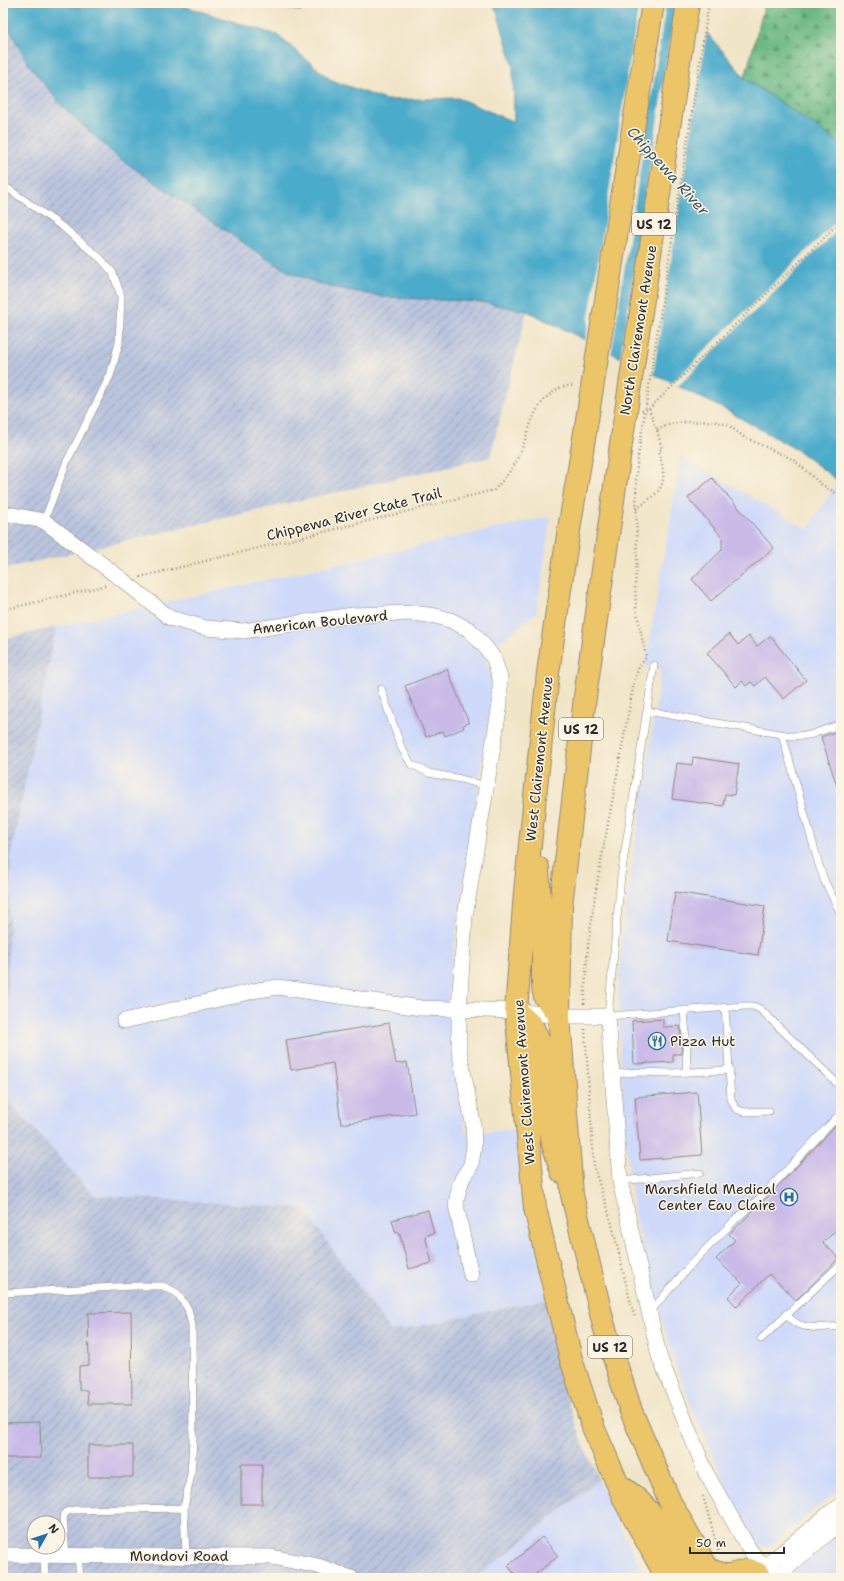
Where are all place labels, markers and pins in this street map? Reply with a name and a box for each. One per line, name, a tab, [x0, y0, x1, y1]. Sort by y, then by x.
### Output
restaurant icon: Pizza Hut	[647, 1031, 667, 1051]
place label: Pizza Hut	[670, 1032, 736, 1050]
place label: Marshfield Medical Center Eau Claire	[645, 1180, 777, 1214]
hospital icon: Marshfield Medical Center Eau Claire	[779, 1187, 799, 1207]

